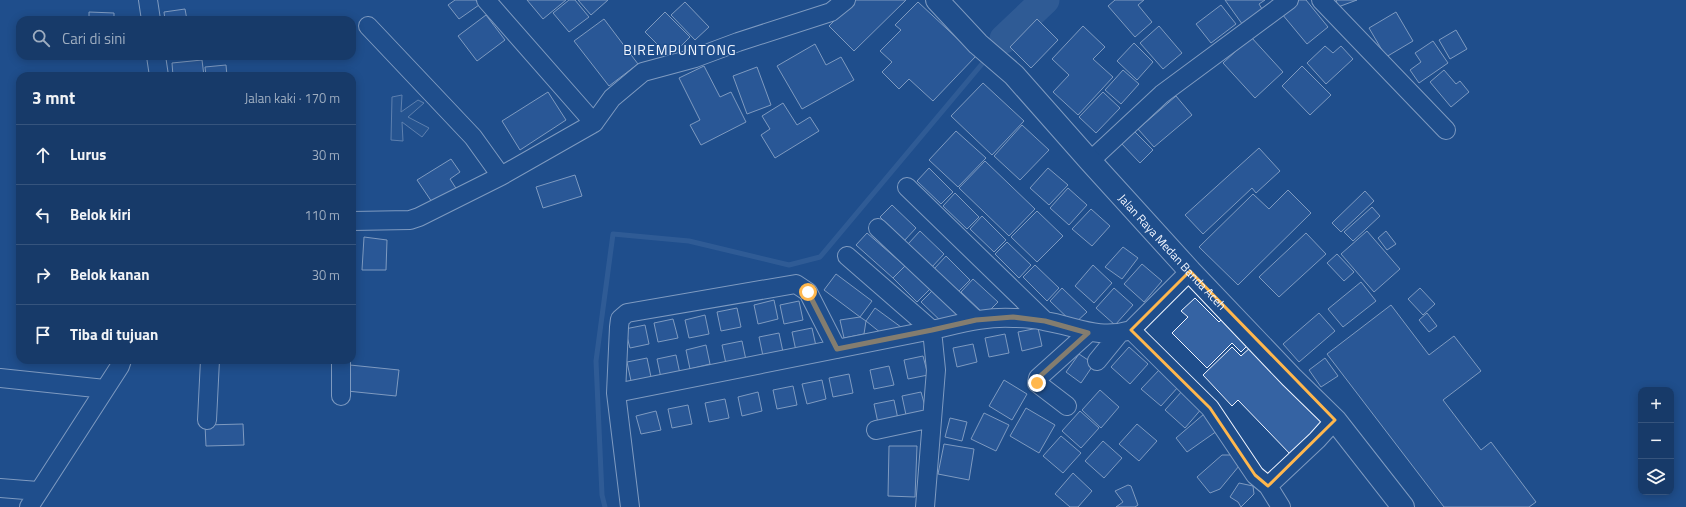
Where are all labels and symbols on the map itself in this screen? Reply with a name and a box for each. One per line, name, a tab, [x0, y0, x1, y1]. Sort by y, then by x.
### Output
district label: BIREMPUNTONG	[623, 39, 737, 60]
street label: Jalan Raya Medan Banda Aceh	[1114, 189, 1231, 314]
route start	[799, 283, 817, 301]
route end	[1028, 374, 1046, 392]

